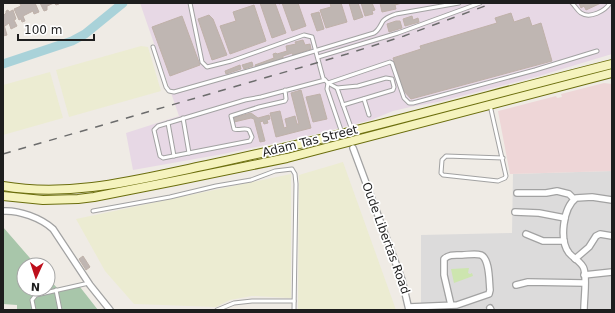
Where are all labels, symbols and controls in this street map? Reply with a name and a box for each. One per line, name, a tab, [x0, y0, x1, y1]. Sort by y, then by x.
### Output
scale bar	[18, 16, 94, 42]
text: 100 m	[24, 23, 62, 37]
street label: Adam Tas Street	[261, 122, 359, 160]
street label: Oude Libertas Road	[359, 180, 413, 296]
north arrow	[16, 257, 56, 297]
text: N	[31, 280, 40, 293]

